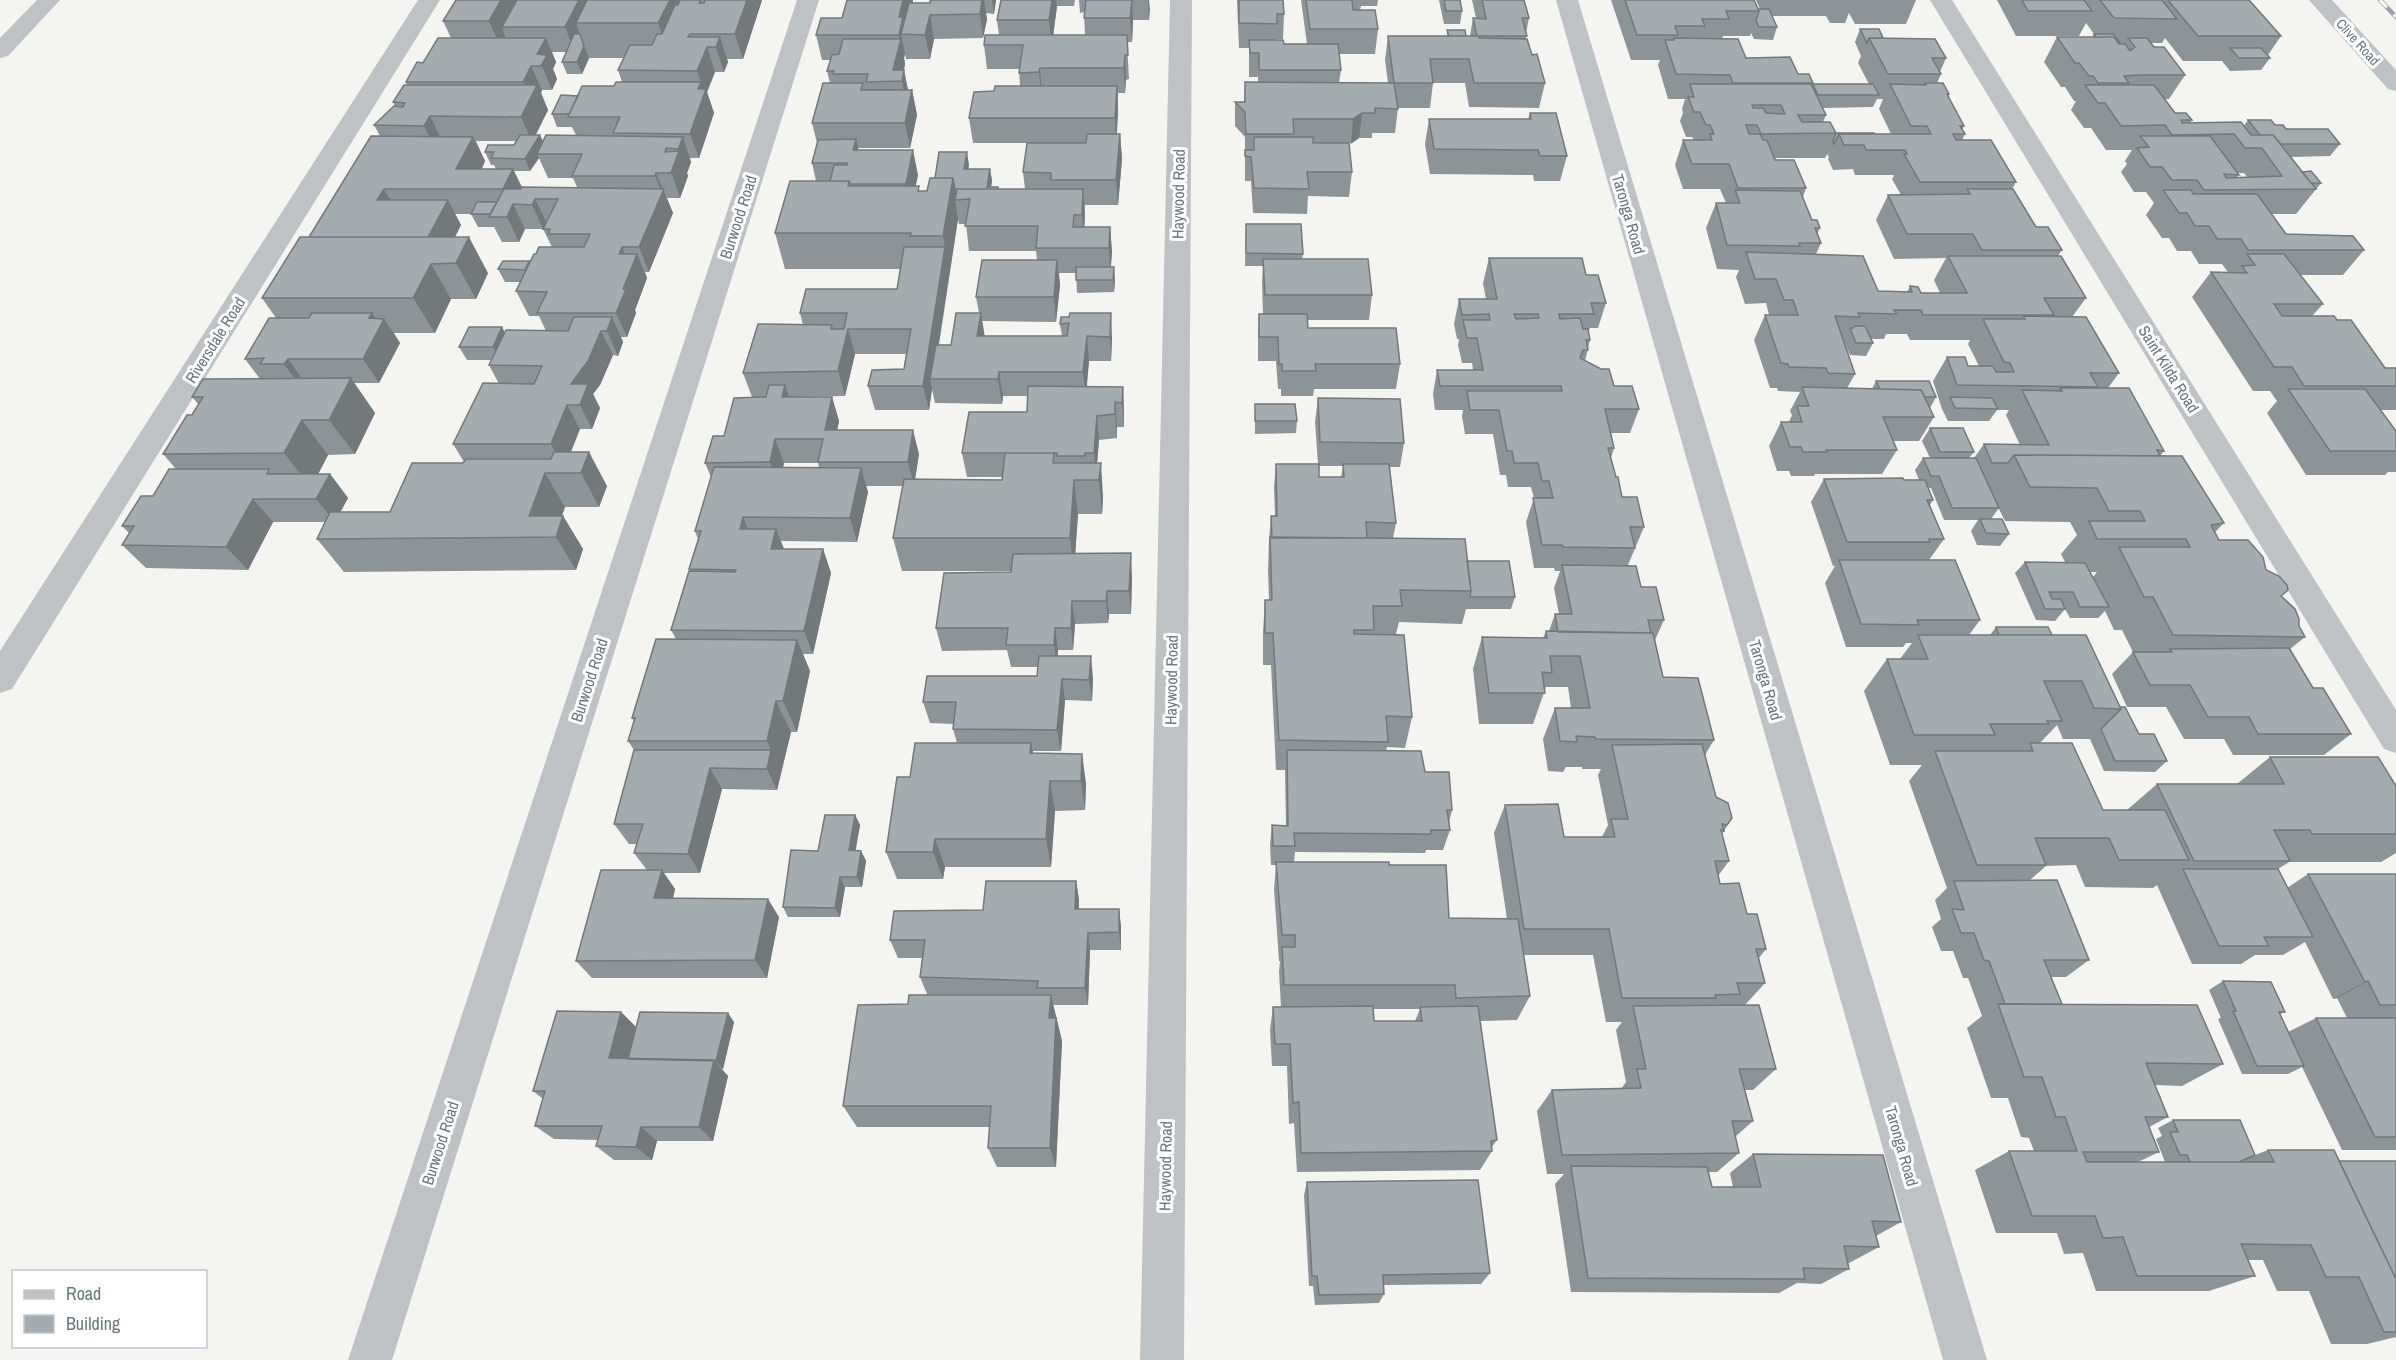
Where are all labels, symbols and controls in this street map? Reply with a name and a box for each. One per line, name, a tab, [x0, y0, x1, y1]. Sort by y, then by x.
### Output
street label: Clive Road	[2332, 15, 2384, 69]
street label: Haywood Road	[1166, 149, 1190, 239]
street label: Taronga Road	[1607, 171, 1651, 257]
street label: Burwood Road	[714, 172, 762, 262]
street label: Riversdale Road	[180, 293, 250, 387]
street label: Saint Kilda Road	[2133, 321, 2205, 417]
street label: Burwood Road	[565, 635, 613, 725]
street label: Haywood Road	[1159, 635, 1183, 725]
street label: Taronga Road	[1744, 637, 1788, 723]
street label: Burwood Road	[416, 1098, 464, 1188]
street label: Taronga Road	[1880, 1103, 1924, 1189]
street label: Haywood Road	[1153, 1121, 1177, 1211]
legend	[12, 1270, 207, 1348]
text: Road	[66, 1281, 101, 1306]
text: Building	[66, 1311, 121, 1336]

